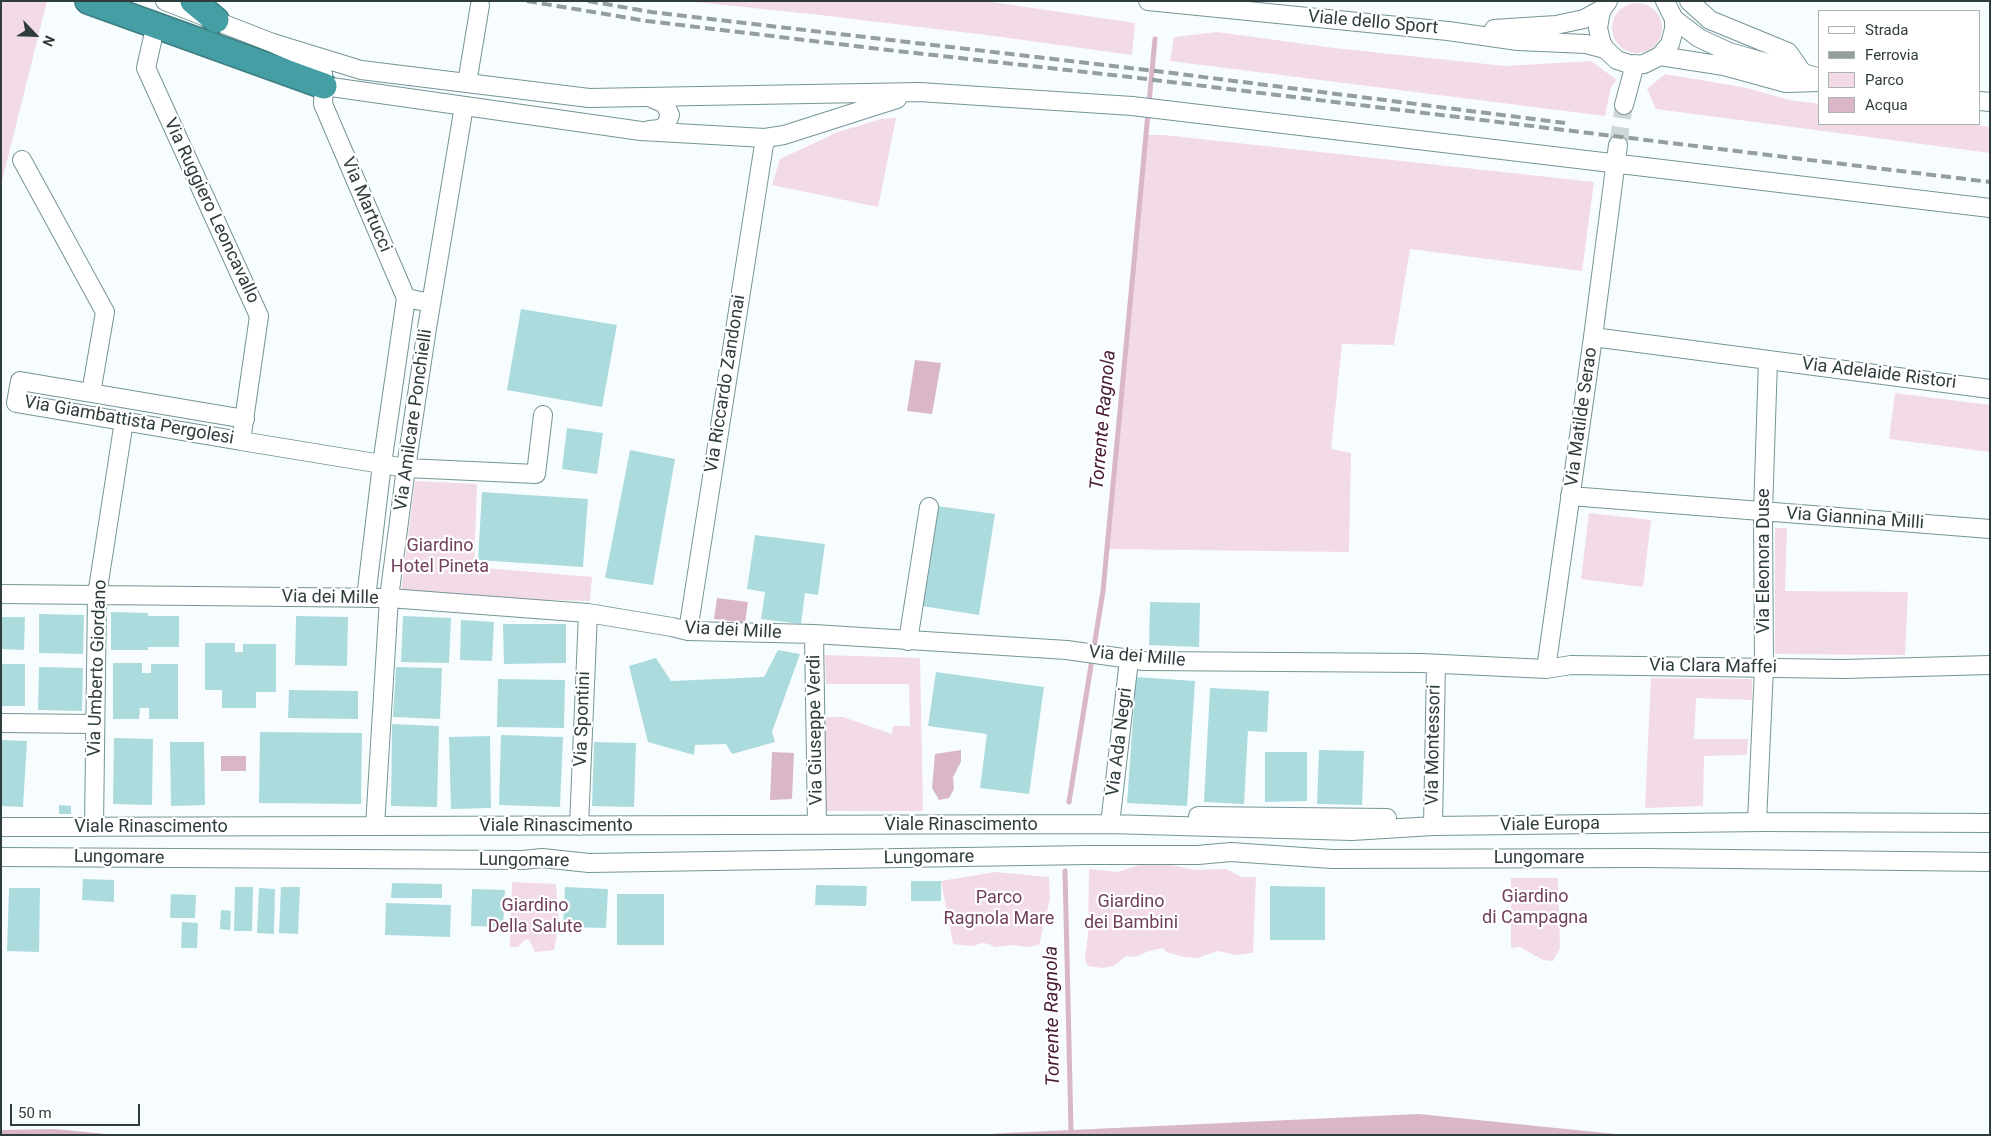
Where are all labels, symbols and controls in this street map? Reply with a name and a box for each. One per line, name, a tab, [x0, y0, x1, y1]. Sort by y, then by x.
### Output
street label: Viale dello Sport	[1307, 7, 1439, 39]
north arrow	[10, 10, 60, 60]
legend	[1818, 10, 1981, 125]
text: Strada	[1865, 21, 1908, 39]
text: N	[39, 33, 58, 49]
text: Ferrovia	[1865, 46, 1919, 64]
text: Parco	[1865, 71, 1904, 89]
text: Acqua	[1865, 96, 1908, 114]
street label: Via Ruggiero Leoncavallo	[159, 115, 263, 307]
street label: Via Martucci	[336, 154, 396, 256]
street label: Via Riccardo Zandonai	[701, 293, 751, 475]
street label: Via Amilcare Ponchielli	[391, 328, 437, 512]
street label: Via Matilde Serao	[1562, 346, 1602, 488]
water label: Torrente Ragnola	[1087, 349, 1121, 491]
street label: Via Adelaide Ristori	[1801, 354, 1957, 394]
street label: Via Giambattista Pergolesi	[23, 392, 235, 450]
street label: Via Eleonora Duse	[1753, 488, 1775, 634]
street label: Via Giannina Milli	[1785, 503, 1925, 535]
park label: Giardino Hotel Pineta	[391, 535, 489, 578]
street label: Via Umberto Giordano	[84, 579, 112, 757]
street label: Via dei Mille	[281, 586, 379, 610]
street label: Via dei Mille	[684, 618, 782, 644]
street label: Via dei Mille	[1088, 642, 1186, 672]
street label: Via Giuseppe Verdi	[804, 654, 828, 806]
street label: Via Clara Maffei	[1649, 655, 1777, 679]
street label: Via Spontini	[571, 671, 595, 767]
street label: Via Montessori	[1422, 684, 1446, 806]
street label: Via Ada Negri	[1103, 686, 1137, 798]
street label: Viale Europa	[1500, 813, 1600, 837]
street label: Viale Rinascimento	[884, 814, 1038, 836]
street label: Viale Rinascimento	[479, 815, 633, 837]
street label: Viale Rinascimento	[74, 816, 228, 838]
street label: Lungomare	[74, 846, 164, 870]
street label: Lungomare	[884, 846, 974, 870]
street label: Lungomare	[1494, 847, 1584, 869]
street label: Lungomare	[479, 849, 569, 873]
park label: Giardino di Campagna	[1482, 886, 1588, 929]
park label: Parco Ragnola Mare	[944, 887, 1054, 930]
park label: Giardino dei Bambini	[1084, 891, 1178, 934]
park label: Giardino Della Salute	[488, 895, 582, 938]
water label: Torrente Ragnola	[1040, 946, 1066, 1086]
scale bar	[12, 1094, 142, 1126]
text: 50 m	[18, 1104, 52, 1122]

